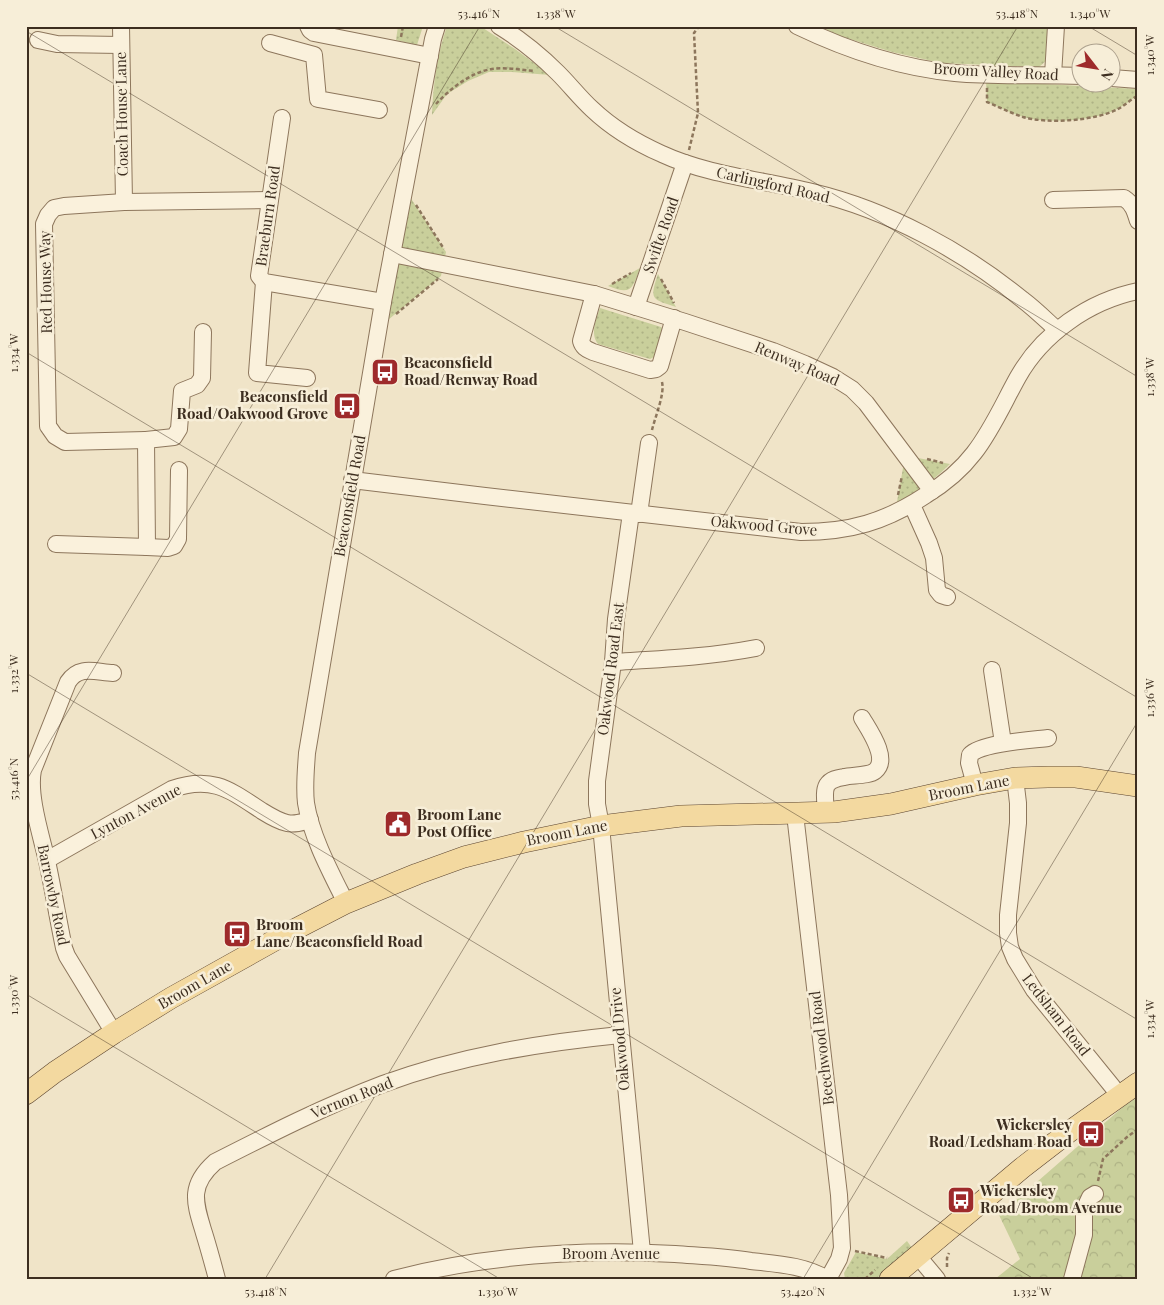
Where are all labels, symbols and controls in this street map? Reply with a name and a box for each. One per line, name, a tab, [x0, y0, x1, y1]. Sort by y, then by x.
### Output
text: 53.416°N	[458, 5, 501, 21]
text: 1.338°W	[536, 5, 576, 21]
text: 53.418°N	[996, 5, 1039, 21]
text: 1.340°W	[1070, 5, 1110, 21]
text: 1.340°W	[1141, 35, 1157, 75]
north arrow	[1072, 42, 1122, 92]
street label: Coach House Lane	[110, 51, 132, 177]
street label: Broom Valley Road	[933, 58, 1060, 84]
text: N	[1097, 66, 1118, 84]
street label: Carlingford Road	[715, 161, 832, 207]
street label: Braeburn Road	[250, 164, 284, 268]
street label: Swifte Road	[638, 193, 683, 276]
street label: Red House Way	[34, 230, 56, 334]
text: 1.334°W	[5, 333, 21, 372]
street label: Renway Road	[752, 336, 843, 390]
place label: Beaconsfield Road/Renway Road	[404, 352, 538, 389]
bus stop icon: Beaconsfield Road/Renway Road	[370, 357, 400, 387]
text: 1.338°W	[1141, 357, 1157, 397]
place label: Beaconsfield Road/Oakwood Grove	[177, 386, 328, 423]
bus stop icon: Beaconsfield Road/Oakwood Grove	[332, 391, 362, 421]
street label: Beaconsfield Road	[328, 433, 370, 558]
street label: Oakwood Grove	[710, 510, 818, 540]
street label: Oakwood Road East	[592, 601, 628, 736]
text: 1.332°W	[5, 655, 21, 693]
text: 1.336°W	[1141, 678, 1157, 718]
text: 53.416°N	[5, 757, 21, 800]
street label: Broom Lane	[927, 769, 1011, 805]
street label: Lynton Avenue	[87, 779, 184, 843]
place label: Broom Lane Post Office	[417, 804, 502, 841]
public building icon: Broom Lane Post Office	[383, 809, 413, 839]
street label: Broom Lane	[525, 814, 609, 850]
street label: Barrowby Road	[34, 842, 75, 947]
place label: Broom Lane/Beaconsfield Road	[256, 914, 423, 951]
bus stop icon: Broom Lane/Beaconsfield Road	[222, 919, 252, 949]
street label: Broom Lane	[154, 955, 235, 1013]
street label: Ledsham Road	[1018, 969, 1095, 1060]
text: 1.330°W	[5, 975, 21, 1015]
street label: Oakwood Drive	[605, 986, 633, 1092]
street label: Beechwood Road	[804, 990, 838, 1106]
text: 1.334°W	[1141, 999, 1157, 1038]
street label: Vernon Road	[307, 1071, 396, 1123]
place label: Wickersley Road/Ledsham Road	[929, 1114, 1072, 1151]
bus stop icon: Wickersley Road/Ledsham Road	[1076, 1119, 1106, 1149]
place label: Wickersley Road/Broom Avenue	[979, 1180, 1123, 1217]
bus stop icon: Wickersley Road/Broom Avenue	[946, 1185, 976, 1215]
street label: Broom Avenue	[562, 1243, 660, 1263]
text: 53.418°N	[245, 1283, 288, 1299]
text: 1.330°W	[478, 1283, 518, 1299]
text: 53.420°N	[781, 1283, 826, 1299]
text: 1.332°W	[1013, 1283, 1051, 1299]

